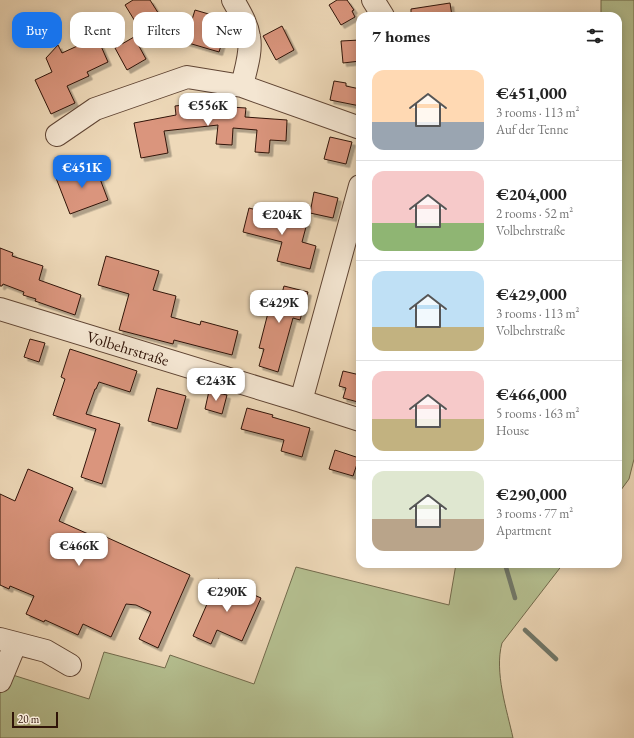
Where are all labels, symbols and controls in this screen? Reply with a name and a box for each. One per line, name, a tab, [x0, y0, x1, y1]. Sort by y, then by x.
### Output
chip: Buy	[12, 12, 62, 48]
chip: Rent	[70, 12, 125, 48]
chip: Filters	[133, 12, 194, 48]
chip: New	[202, 12, 256, 48]
text: 7 homes	[372, 25, 430, 47]
icon: filters	[584, 25, 606, 47]
text: €451,000	[496, 82, 567, 104]
icon: home	[404, 86, 452, 134]
pin: €556K	[180, 93, 236, 127]
text: €556K	[188, 97, 228, 114]
text: 3 rooms · 113 m²	[496, 104, 580, 121]
text: Auf der Tenne	[496, 121, 568, 138]
pin: €451K	[54, 155, 110, 189]
text: €451K	[62, 159, 102, 176]
text: €204,000	[496, 183, 567, 205]
icon: home	[404, 187, 452, 235]
pin: €204K	[254, 202, 310, 236]
text: 2 rooms · 52 m²	[496, 205, 573, 222]
text: €204K	[262, 206, 302, 223]
text: Volbehrstraße	[496, 222, 565, 239]
text: €429,000	[496, 283, 567, 305]
icon: home	[404, 287, 452, 335]
pin: €429K	[251, 290, 307, 324]
text: €429K	[259, 294, 299, 311]
text: 3 rooms · 113 m²	[496, 305, 580, 322]
text: Volbehrstraße	[496, 322, 565, 339]
street label: Volbehrstraße	[84, 326, 172, 371]
pin: €243K	[188, 368, 244, 402]
text: €243K	[196, 372, 236, 389]
text: €466,000	[496, 383, 567, 405]
icon: home	[404, 387, 452, 435]
text: 5 rooms · 163 m²	[496, 405, 580, 422]
text: House	[496, 422, 529, 439]
text: €290,000	[496, 483, 567, 505]
icon: home	[404, 487, 452, 535]
text: 3 rooms · 77 m²	[496, 505, 573, 522]
text: Apartment	[496, 522, 551, 539]
pin: €466K	[51, 533, 107, 567]
text: €466K	[59, 537, 99, 554]
pin: €290K	[199, 579, 255, 613]
text: €290K	[207, 583, 247, 600]
scale bar	[12, 710, 58, 729]
text: 20 m	[18, 712, 39, 726]

